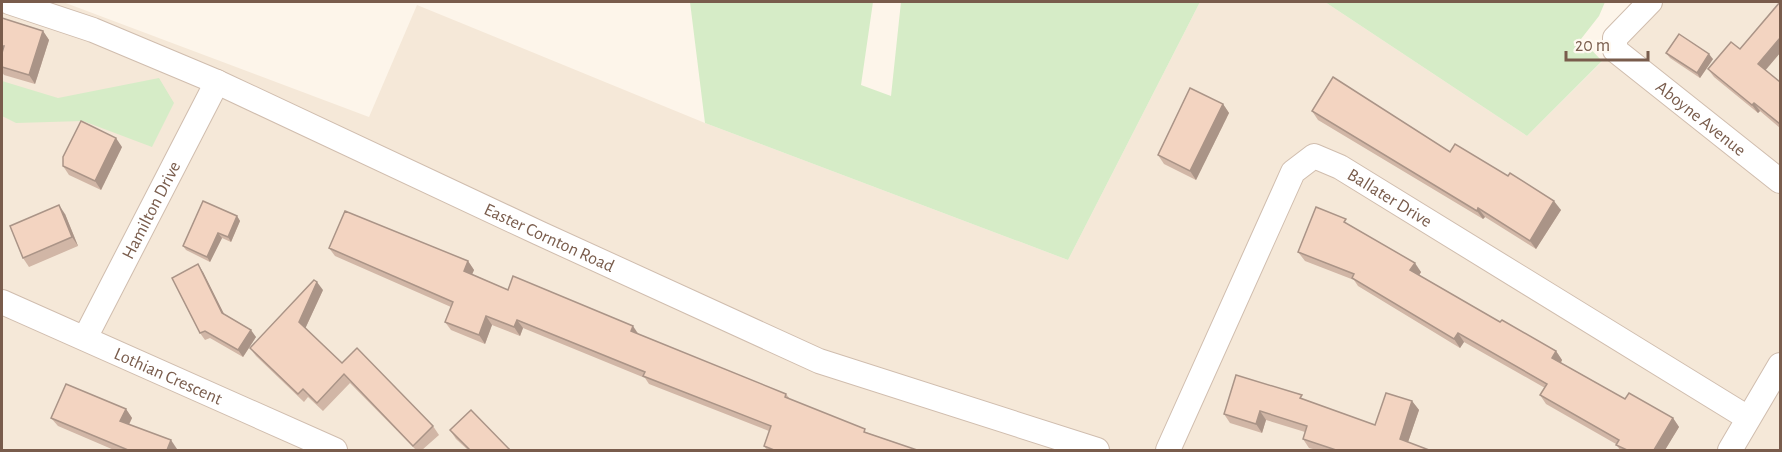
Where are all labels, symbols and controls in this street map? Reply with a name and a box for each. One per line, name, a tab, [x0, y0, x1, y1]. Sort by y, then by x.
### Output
scale bar	[1566, 24, 1648, 62]
text: 20 m	[1575, 37, 1610, 55]
street label: Aboyne Avenue	[1652, 78, 1749, 160]
street label: Hamilton Drive	[119, 159, 184, 262]
street label: Ballater Drive	[1344, 166, 1435, 231]
street label: Easter Cornton Road	[481, 201, 617, 276]
street label: Lothian Crescent	[111, 345, 225, 409]

